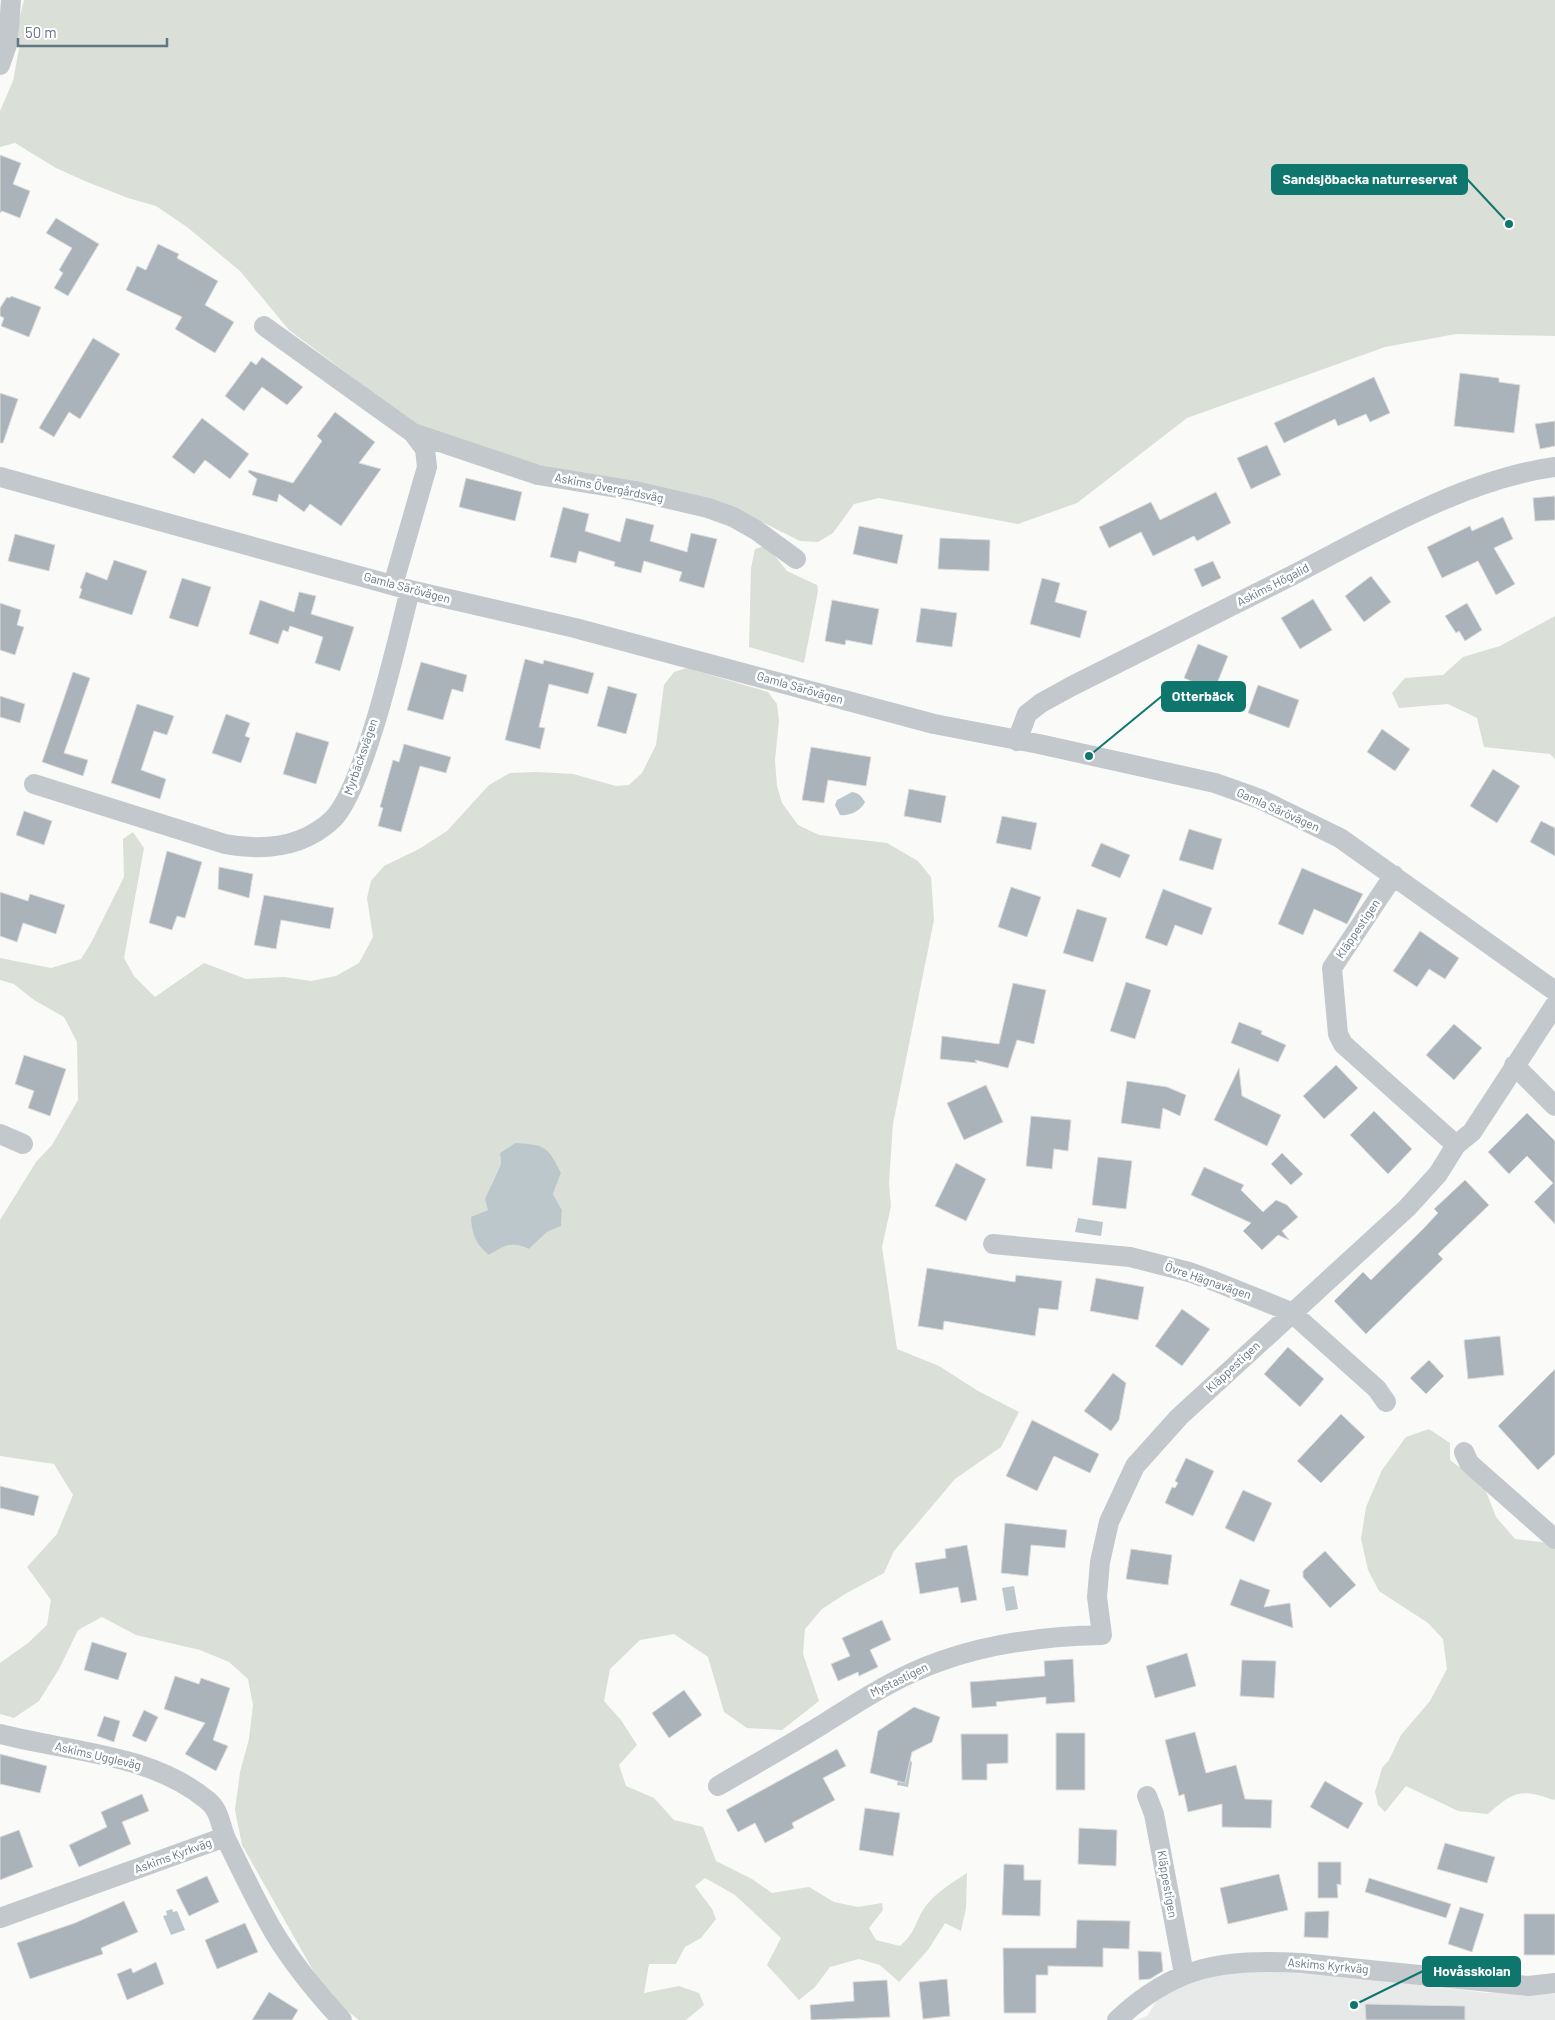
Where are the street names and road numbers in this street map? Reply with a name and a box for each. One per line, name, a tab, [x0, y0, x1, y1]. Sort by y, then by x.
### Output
street label: Askims Övergårdsväg	[554, 470, 665, 504]
street label: Askims Högalid	[1234, 560, 1311, 608]
street label: Gamla Särövägen	[362, 569, 452, 605]
street label: Gamla Särövägen	[755, 668, 845, 706]
street label: Myrbäcksvägen	[340, 717, 380, 797]
street label: Gamla Särövägen	[1235, 785, 1322, 834]
street label: Kläppestigen	[1332, 896, 1382, 961]
street label: Övre Hägnavägen	[1163, 1259, 1253, 1301]
street label: Kläppestigen	[1203, 1338, 1262, 1395]
street label: Mystastigen	[867, 1659, 930, 1699]
street label: Askims Uggleväg	[54, 1738, 143, 1772]
street label: Askims Kyrkväg	[132, 1835, 213, 1876]
street label: Kläppestigen	[1155, 1849, 1181, 1919]
street label: Askims Kyrkväg	[1287, 1954, 1369, 1976]

